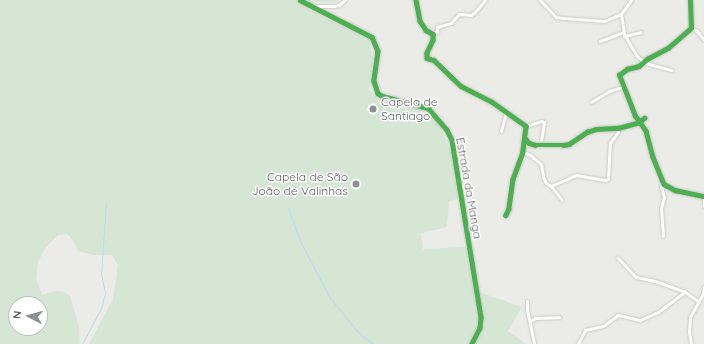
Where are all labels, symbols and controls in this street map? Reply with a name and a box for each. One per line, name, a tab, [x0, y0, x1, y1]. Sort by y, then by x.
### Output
place label: Capela de Santiago	[381, 95, 438, 123]
marker: Capela de Santiago	[368, 104, 378, 114]
street label: Estrada da Manga	[453, 136, 485, 240]
place label: Capela de São João de Valinhas	[252, 170, 348, 198]
marker: Capela de São João de Valinhas	[351, 179, 361, 189]
north arrow	[8, 296, 48, 336]
text: N	[10, 310, 24, 320]

